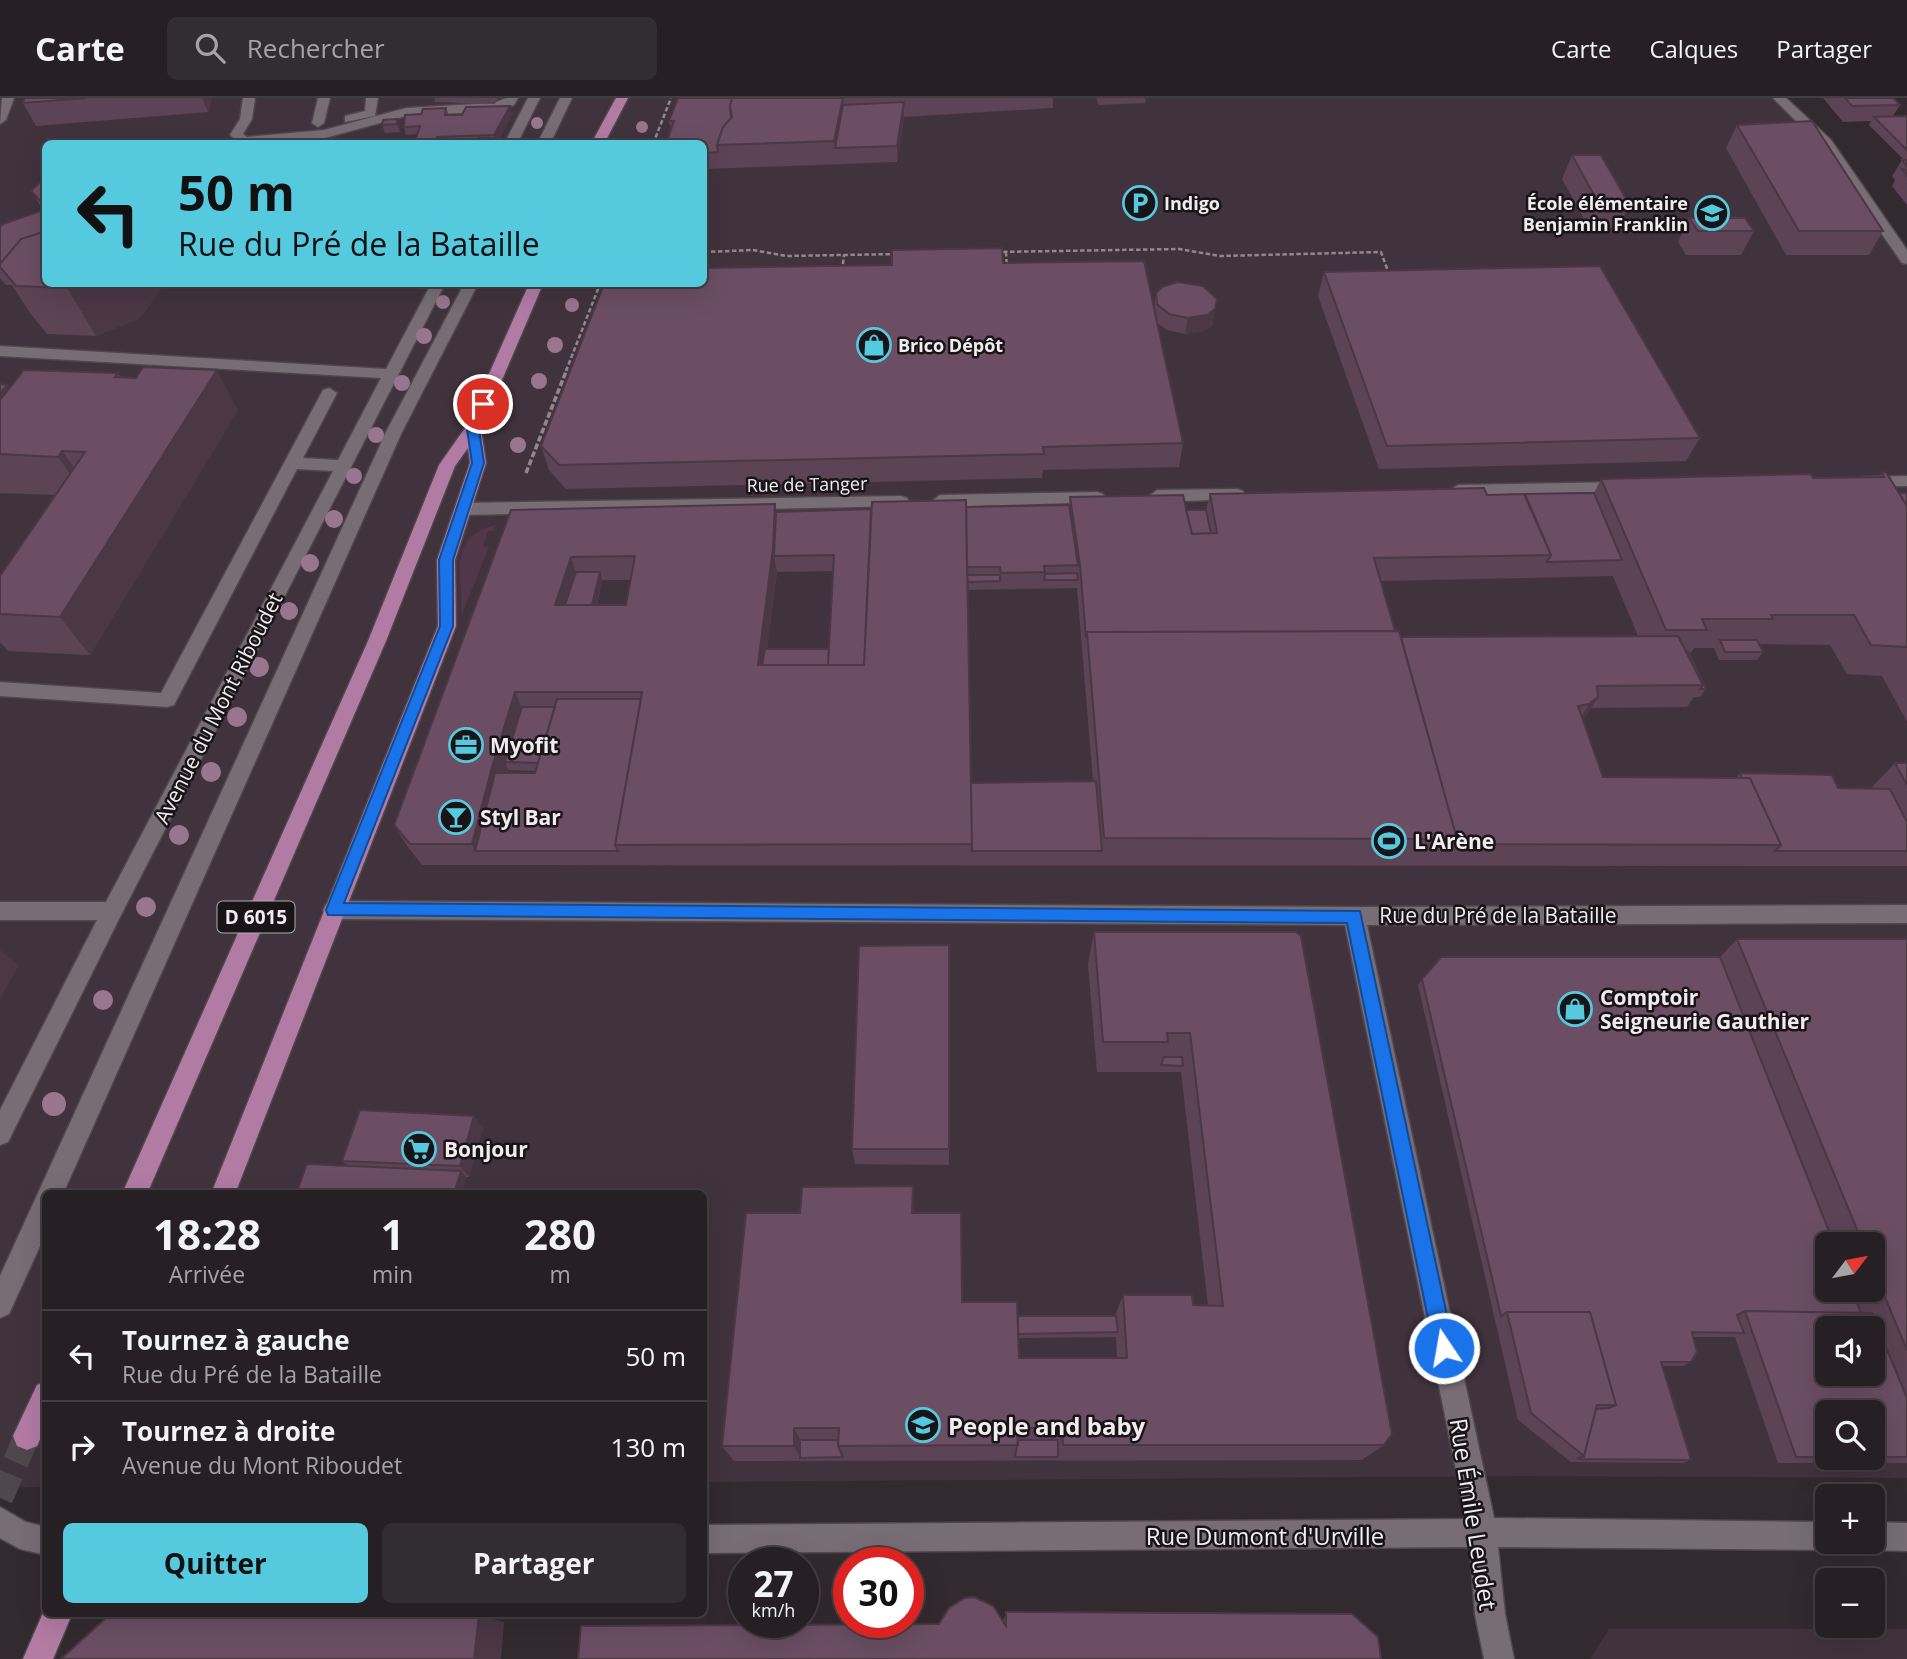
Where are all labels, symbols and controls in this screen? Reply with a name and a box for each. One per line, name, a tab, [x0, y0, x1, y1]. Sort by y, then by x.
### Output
search box	[167, 17, 657, 80]
text: Carte	[35, 26, 125, 71]
icon: search	[191, 29, 229, 67]
text: Rechercher	[247, 30, 385, 66]
text: Carte	[1551, 32, 1611, 65]
text: Calques	[1649, 32, 1738, 65]
text: Partager	[1776, 32, 1872, 65]
text: 50 m	[178, 159, 295, 225]
icon: left	[63, 168, 154, 259]
parking icon: Indigo	[1121, 184, 1159, 222]
place label: Indigo	[1164, 191, 1220, 215]
place label: École élémentaire Benjamin Franklin	[1523, 191, 1688, 236]
school or university icon: École élémentaire Benjamin Franklin	[1693, 194, 1731, 232]
text: Rue du Pré de la Bataille	[178, 222, 540, 265]
shop icon: Brico Dépôt	[855, 326, 893, 364]
place label: Brico Dépôt	[898, 333, 1003, 357]
pin	[453, 374, 513, 434]
icon: arrive	[464, 385, 502, 423]
street label: Rue de Tanger	[746, 471, 868, 497]
street label: Avenue du Mont Riboudet	[147, 588, 289, 828]
office icon: Myofit	[447, 726, 485, 764]
place label: Myofit	[490, 731, 558, 759]
bar icon: Styl Bar	[437, 798, 475, 836]
place label: Styl Bar	[480, 803, 561, 831]
sports icon: L'Arène	[1370, 822, 1408, 860]
place label: L'Arène	[1414, 827, 1494, 855]
street label: Rue du Pré de la Bataille	[1379, 901, 1617, 929]
road number: D 6015	[218, 902, 294, 932]
place label: Comptoir Seigneurie Gauthier	[1600, 983, 1809, 1035]
shop icon: Comptoir Seigneurie Gauthier	[1556, 990, 1594, 1028]
supermarket icon: Bonjour	[400, 1130, 438, 1168]
place label: Bonjour	[444, 1135, 528, 1163]
text: 18:28	[153, 1205, 261, 1262]
text: 1	[380, 1205, 405, 1262]
text: 280	[524, 1205, 596, 1262]
north arrow	[1815, 1232, 1885, 1302]
map controls	[1815, 1232, 1885, 1638]
text: Arrivée	[169, 1258, 245, 1290]
text: min	[372, 1258, 413, 1290]
text: m	[549, 1258, 571, 1290]
position arrow	[1407, 1311, 1481, 1385]
button: sound	[1815, 1316, 1885, 1386]
text: Tournez à gauche	[122, 1322, 350, 1358]
icon: left	[63, 1337, 101, 1375]
text: 50 m	[625, 1338, 686, 1374]
text: Rue du Pré de la Bataille	[122, 1358, 382, 1390]
button: search	[1815, 1400, 1885, 1470]
school or university icon: People and baby	[904, 1406, 942, 1444]
place label: People and baby	[948, 1409, 1146, 1442]
text: Tournez à droite	[122, 1413, 335, 1449]
street label: Rue Émile Leudet	[1443, 1416, 1505, 1612]
icon: right	[63, 1428, 101, 1466]
text: 130 m	[611, 1429, 686, 1465]
text: Avenue du Mont Riboudet	[122, 1449, 402, 1481]
button: +	[1815, 1484, 1885, 1554]
street label: Rue Dumont d'Urville	[1146, 1519, 1384, 1552]
button: Quitter	[63, 1523, 368, 1603]
button: Partager	[382, 1523, 686, 1603]
speed limit sign: 30	[833, 1547, 924, 1638]
text: 27	[753, 1560, 794, 1607]
button: −	[1815, 1568, 1885, 1638]
text: km/h	[752, 1598, 795, 1622]

